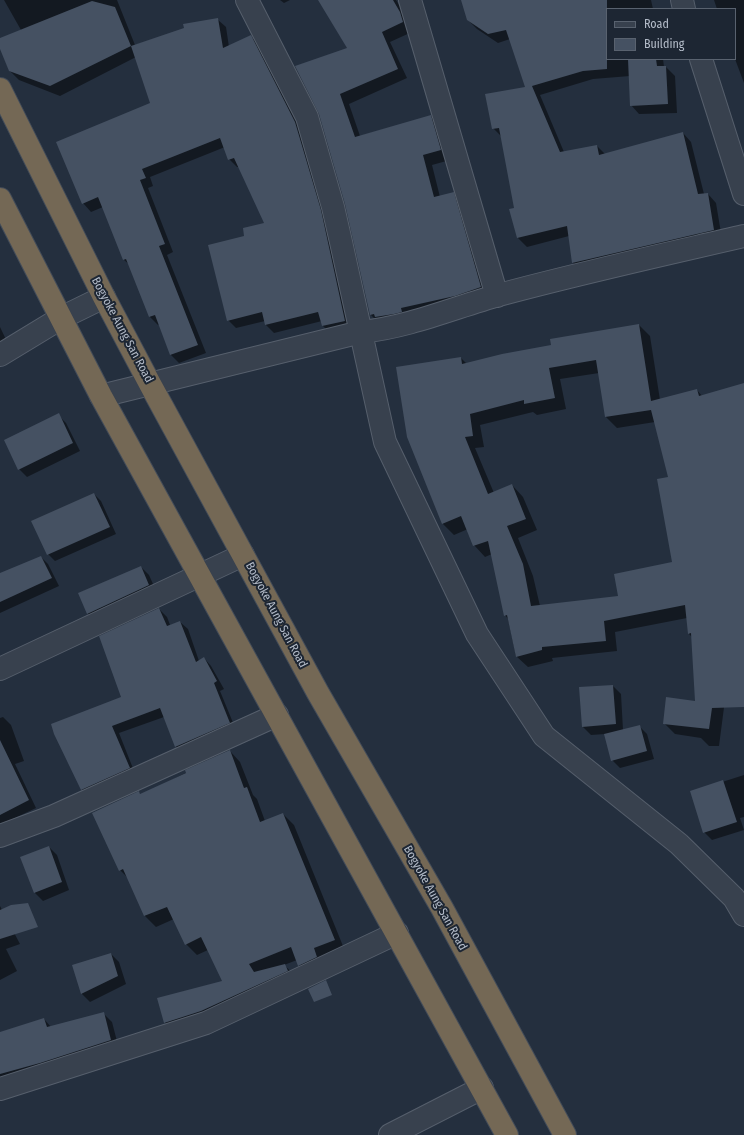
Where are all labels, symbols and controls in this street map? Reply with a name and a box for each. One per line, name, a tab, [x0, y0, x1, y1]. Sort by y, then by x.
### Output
legend	[606, 8, 736, 60]
text: Road	[644, 17, 669, 31]
text: Building	[644, 37, 684, 51]
street label: Bogyoke Aung San Road	[88, 275, 156, 385]
street label: Bogyoke Aung San Road	[242, 560, 310, 670]
street label: Bogyoke Aung San Road	[400, 843, 470, 953]

